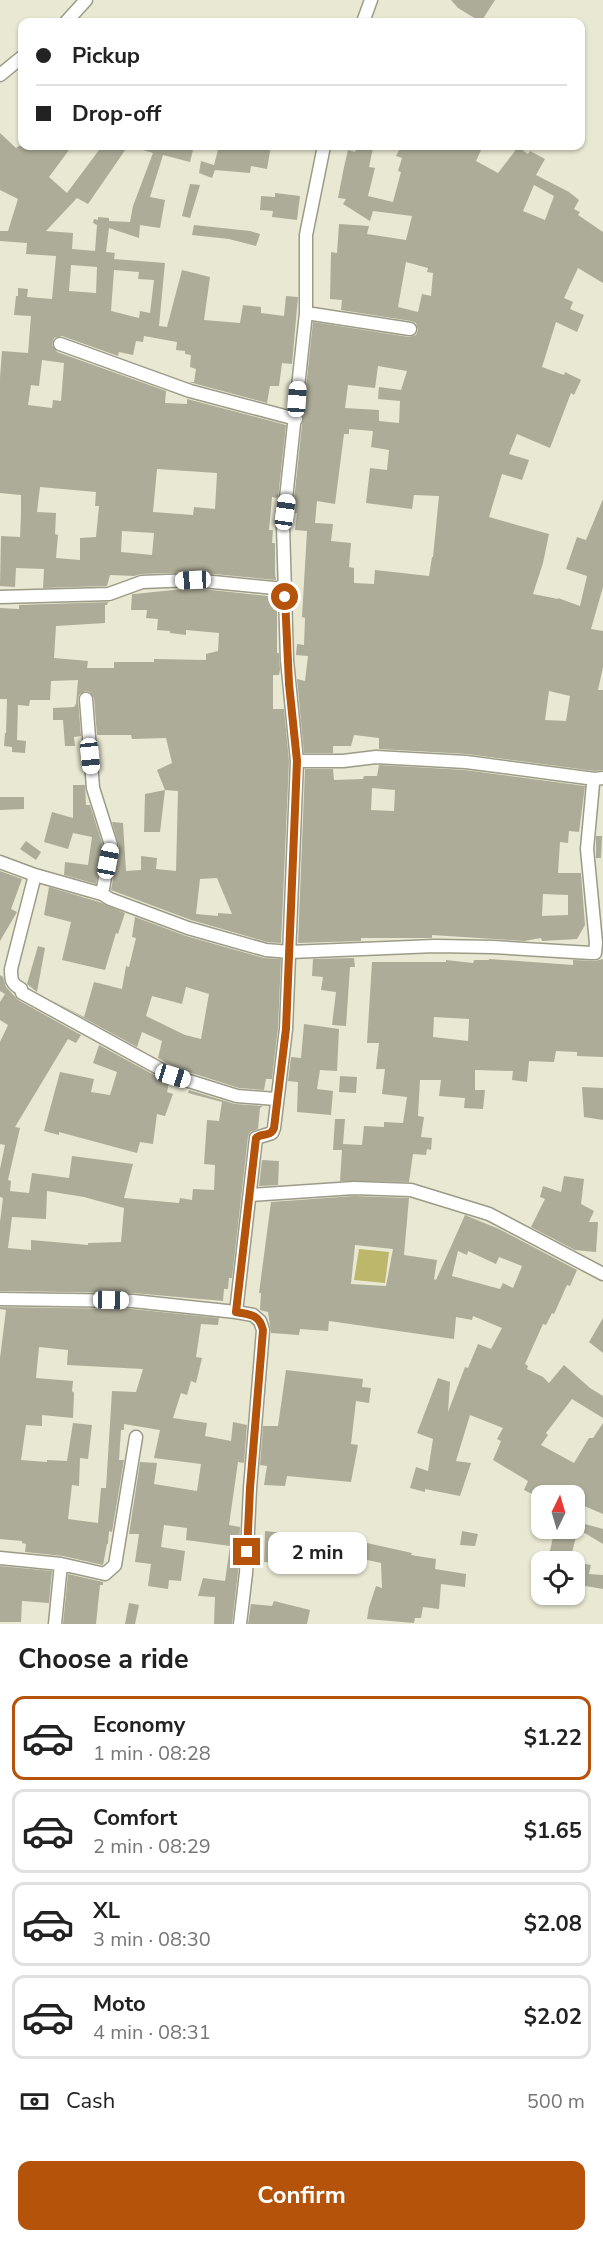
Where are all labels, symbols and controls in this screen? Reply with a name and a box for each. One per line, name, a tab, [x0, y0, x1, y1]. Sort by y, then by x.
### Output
text: Pickup	[72, 41, 140, 71]
text: Drop-off	[72, 99, 161, 129]
car	[287, 380, 307, 418]
car	[274, 493, 296, 531]
car	[175, 570, 211, 590]
route start	[271, 583, 298, 610]
car	[79, 737, 101, 775]
car	[96, 842, 120, 880]
car	[153, 1062, 193, 1090]
car	[93, 1291, 129, 1309]
north arrow	[531, 1485, 585, 1539]
map controls	[531, 1485, 585, 1605]
callout: 2 min	[268, 1531, 367, 1573]
route end	[233, 1538, 260, 1565]
text: 2 min	[292, 1539, 343, 1566]
button: locate	[531, 1551, 585, 1605]
text: Choose a ride	[18, 1641, 189, 1678]
text: Economy	[93, 1710, 185, 1740]
icon: car	[21, 1711, 75, 1765]
text: $1.22	[524, 1723, 582, 1753]
text: 1 min · 08:28	[93, 1740, 211, 1767]
text: Comfort	[93, 1803, 177, 1833]
icon: car	[21, 1804, 75, 1858]
text: $1.65	[524, 1816, 582, 1846]
text: 2 min · 08:29	[93, 1833, 211, 1860]
text: XL	[93, 1896, 120, 1926]
icon: car	[21, 1897, 75, 1951]
text: $2.08	[524, 1909, 582, 1939]
text: 3 min · 08:30	[93, 1926, 211, 1953]
text: Moto	[93, 1989, 146, 2019]
icon: car	[21, 1990, 75, 2044]
text: $2.02	[524, 2002, 582, 2032]
text: 4 min · 08:31	[93, 2019, 211, 2046]
icon: cash	[18, 2085, 51, 2118]
text: Cash	[66, 2086, 115, 2116]
text: 500 m	[527, 2088, 585, 2115]
button: Confirm	[18, 2161, 585, 2230]

